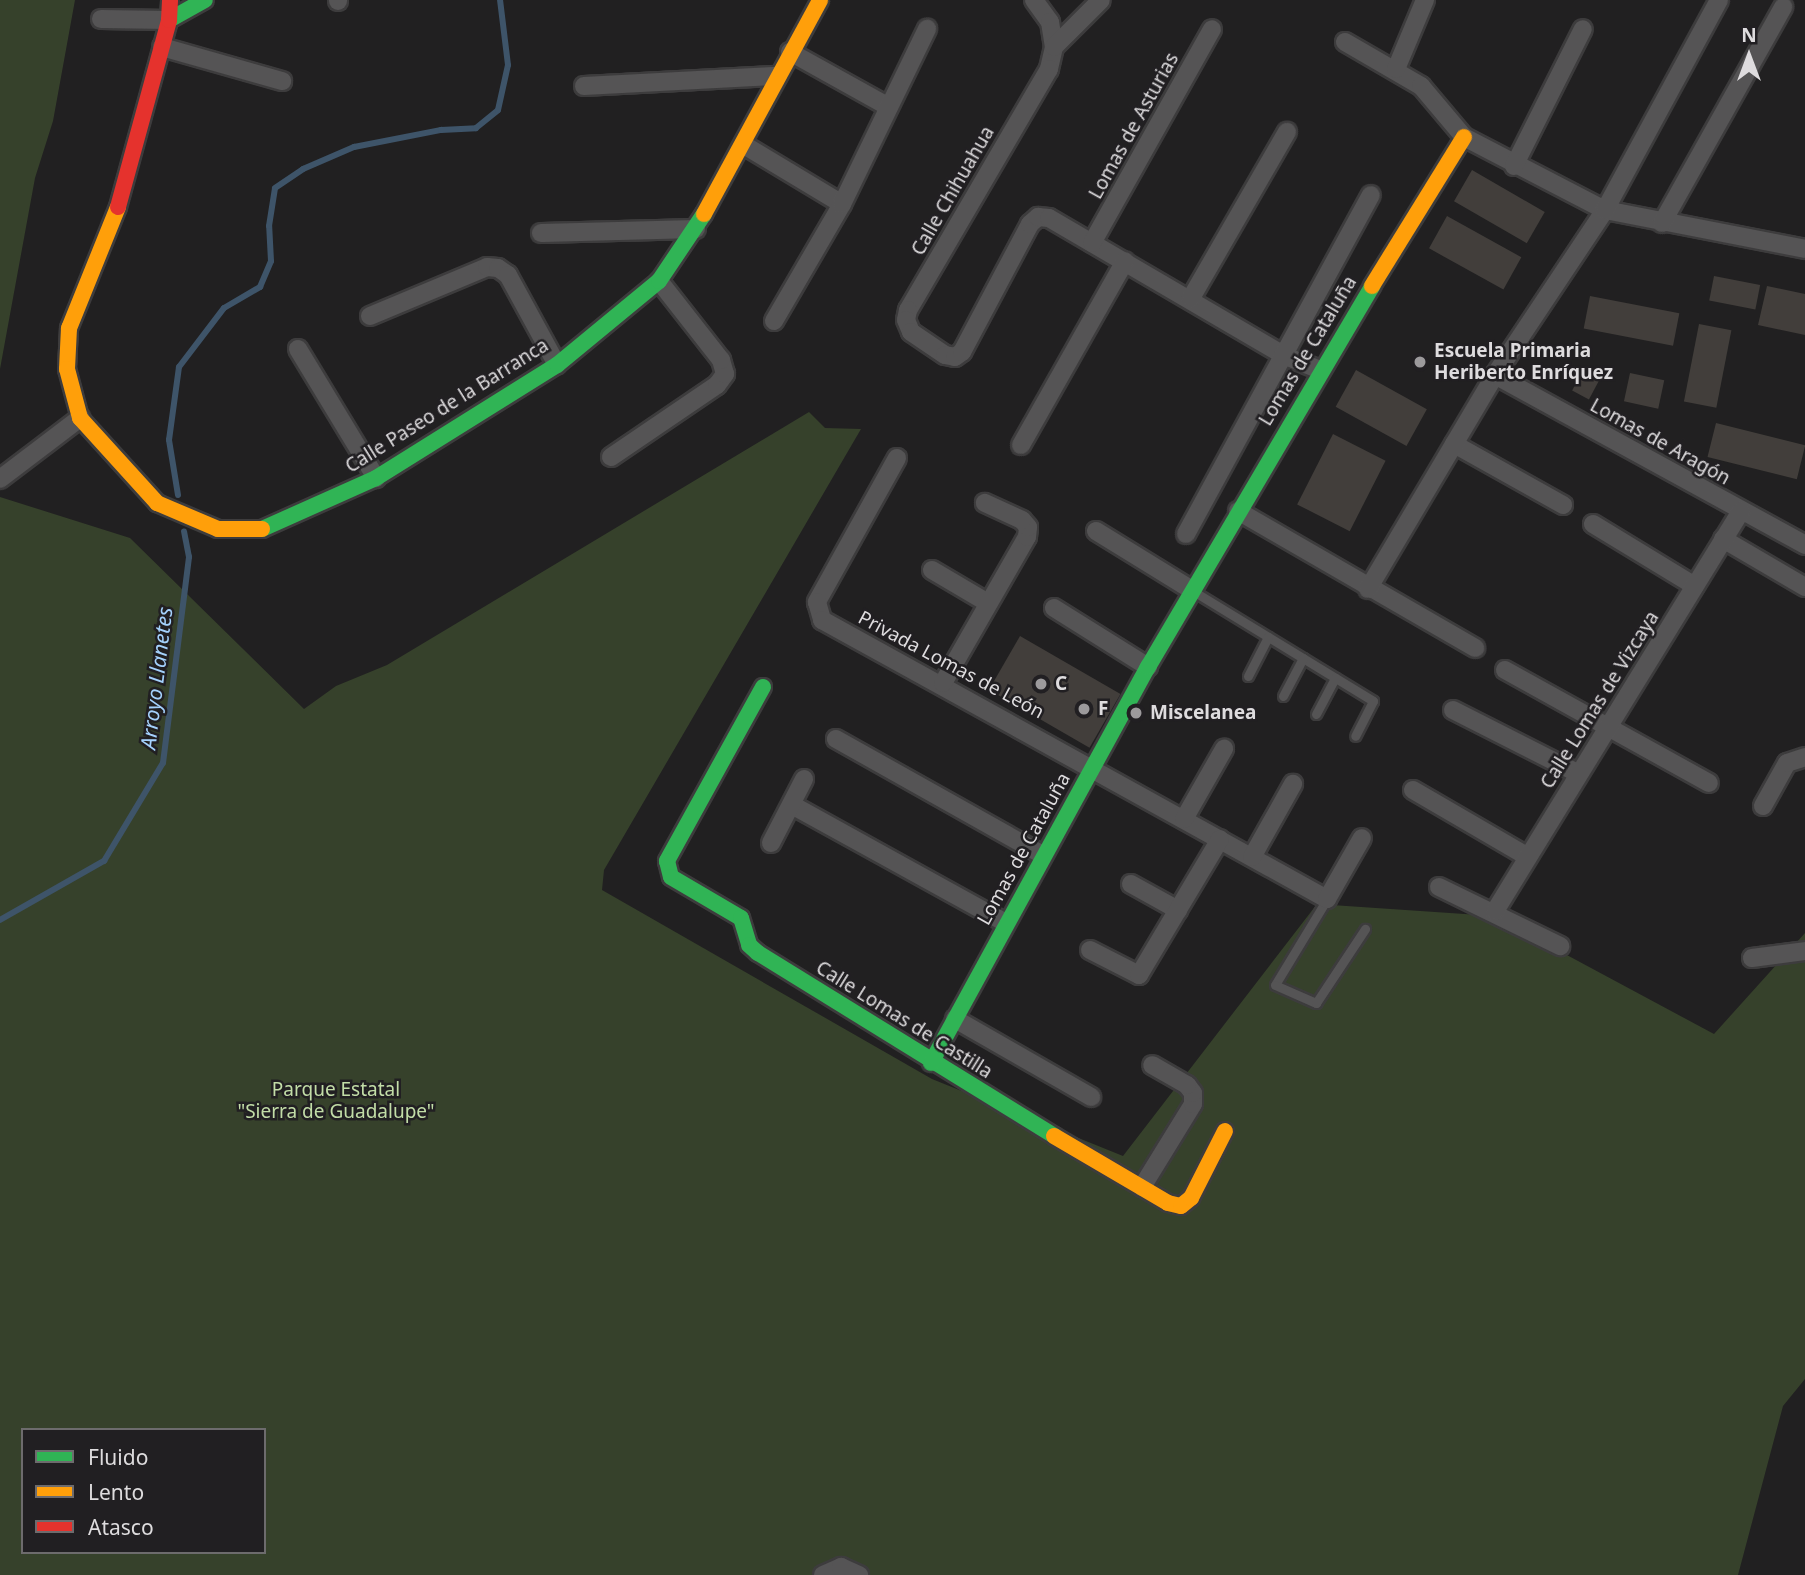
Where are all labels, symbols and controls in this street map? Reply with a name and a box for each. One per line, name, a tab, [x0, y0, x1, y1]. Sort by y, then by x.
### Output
north arrow	[1714, 21, 1784, 91]
text: N	[1741, 22, 1757, 48]
street label: Lomas de Asturias	[1084, 49, 1184, 203]
street label: Calle Chihuahua	[907, 122, 999, 260]
street label: Lomas de Cataluña	[1254, 272, 1362, 430]
street label: Calle Paseo de la Barranca	[341, 334, 553, 478]
place label: Escuela Primaria Heriberto Enríquez	[1434, 340, 1613, 384]
marker: Escuela Primaria Heriberto Enríquez	[1412, 354, 1428, 370]
street label: Lomas de Aragón	[1586, 394, 1734, 490]
water label: Arroyo Llanetes	[135, 605, 177, 751]
street label: Privada Lomas de León	[854, 606, 1048, 724]
street label: Calle Lomas de Vizcaya	[1536, 607, 1664, 793]
place label: C	[1055, 673, 1067, 695]
marker: C	[1033, 676, 1049, 692]
place label: F	[1098, 698, 1108, 720]
marker: F	[1076, 701, 1092, 717]
place label: Miscelanea	[1150, 702, 1256, 724]
marker: Miscelanea	[1128, 705, 1144, 721]
street label: Lomas de Cataluña	[973, 769, 1075, 929]
street label: Calle Lomas de Castilla	[812, 956, 996, 1084]
park label: Parque Estatal "Sierra de Guadalupe"	[237, 1079, 435, 1123]
legend	[21, 1428, 266, 1554]
text: Fluido	[88, 1443, 148, 1471]
text: Lento	[88, 1478, 144, 1506]
text: Atasco	[88, 1513, 154, 1541]

